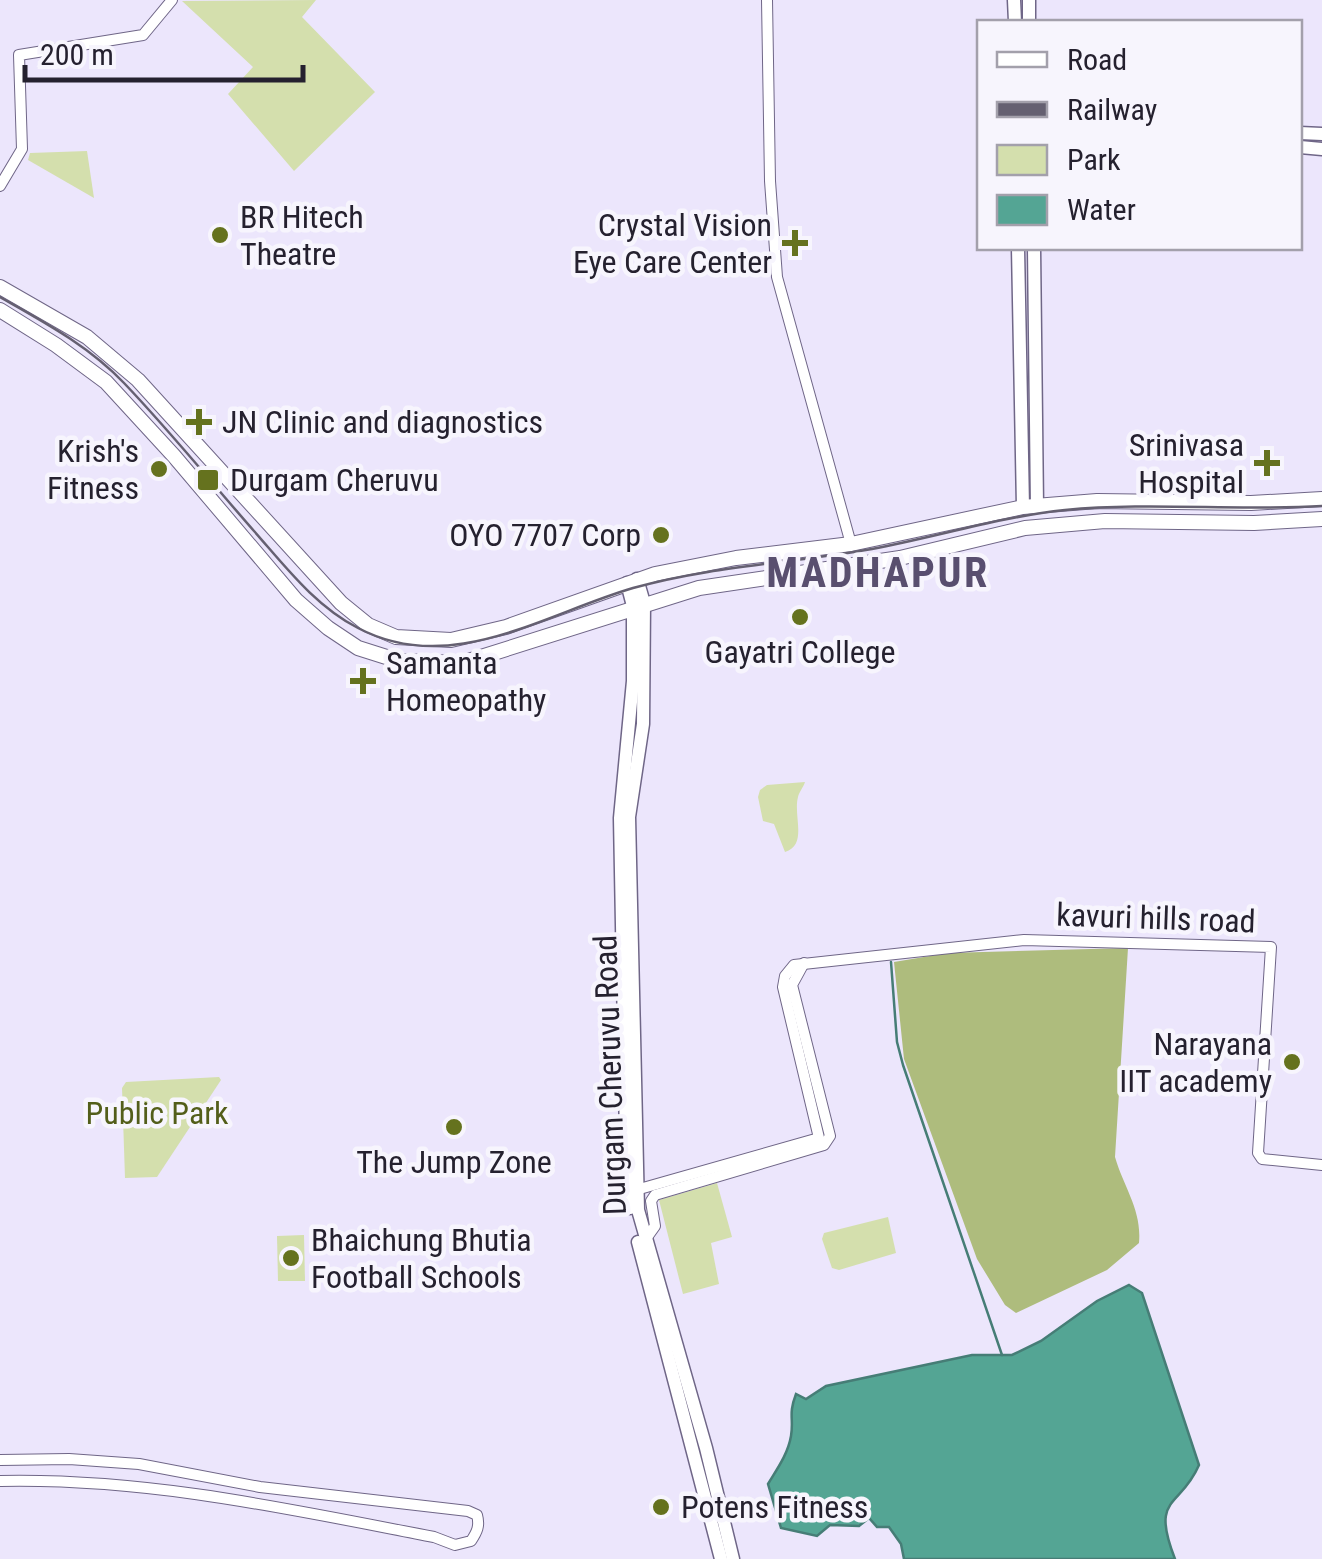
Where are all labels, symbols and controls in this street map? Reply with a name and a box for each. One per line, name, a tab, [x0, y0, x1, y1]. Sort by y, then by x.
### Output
scale bar	[25, 20, 302, 82]
legend	[977, 20, 1302, 250]
text: 200 m	[40, 37, 114, 72]
text: Road	[1067, 42, 1127, 77]
text: Railway	[1067, 92, 1157, 127]
text: Park	[1067, 142, 1121, 177]
text: Water	[1067, 192, 1136, 227]
place label: BR Hitech Theatre	[240, 198, 364, 273]
place label: Crystal Vision Eye Care Center	[573, 206, 772, 281]
marker: BR Hitech Theatre	[209, 224, 231, 246]
marker: Crystal Vision Eye Care Center	[782, 230, 808, 256]
place label: JN Clinic and diagnostics	[222, 403, 543, 441]
marker: JN Clinic and diagnostics	[186, 409, 212, 435]
place label: Srinivasa Hospital	[1129, 426, 1244, 501]
place label: Krish's Fitness	[47, 432, 139, 507]
marker: Srinivasa Hospital	[1254, 450, 1280, 476]
marker: Krish's Fitness	[148, 458, 170, 480]
place label: Durgam Cheruvu	[230, 461, 439, 499]
marker: Durgam Cheruvu	[195, 467, 221, 493]
place label: OYO 7707 Corp	[449, 516, 641, 554]
marker: OYO 7707 Corp	[650, 524, 672, 546]
district label: MADHAPUR	[766, 548, 990, 597]
marker: Gayatri College	[789, 606, 811, 628]
place label: Gayatri College	[705, 633, 896, 671]
place label: Samanta Homeopathy	[386, 644, 546, 719]
marker: Samanta Homeopathy	[350, 668, 376, 694]
street label: kavuri hills road	[1056, 896, 1256, 940]
street label: Durgam Cheruvu Road	[586, 934, 634, 1216]
place label: Narayana IIT academy	[1119, 1025, 1272, 1100]
marker: Narayana IIT academy	[1281, 1051, 1303, 1073]
park label: Public Park	[86, 1094, 229, 1132]
marker: The Jump Zone	[443, 1116, 465, 1138]
place label: The Jump Zone	[356, 1143, 552, 1181]
place label: Bhaichung Bhutia Football Schools	[311, 1221, 531, 1296]
marker: Bhaichung Bhutia Football Schools	[280, 1247, 302, 1269]
place label: Potens Fitness	[681, 1488, 868, 1526]
marker: Potens Fitness	[650, 1496, 672, 1518]

